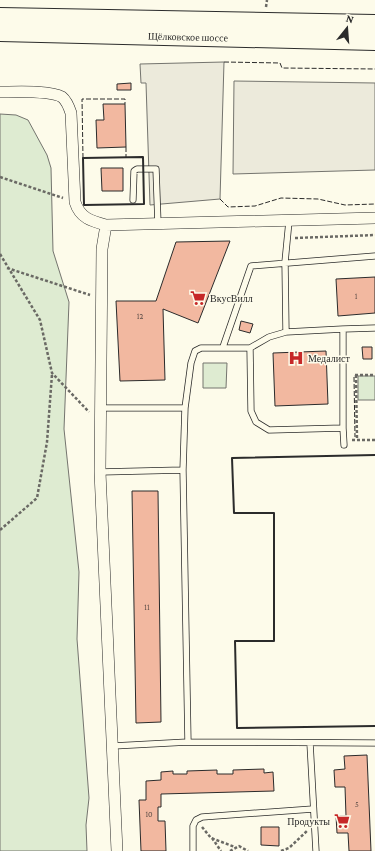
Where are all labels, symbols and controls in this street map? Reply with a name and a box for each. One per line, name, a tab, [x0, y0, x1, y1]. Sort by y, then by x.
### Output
north arrow	[327, 8, 367, 48]
text: N	[345, 12, 356, 25]
street label: Щёлковское шоссе	[148, 30, 229, 43]
supermarket icon: ВкусВилл	[189, 289, 207, 307]
house number: 1	[355, 292, 358, 301]
place label: ВкусВилл	[210, 293, 253, 304]
house number: 12	[137, 312, 143, 321]
hospital icon: Медалист	[287, 349, 305, 367]
place label: Медалист	[308, 353, 350, 364]
house number: 11	[144, 603, 150, 612]
house number: 5	[355, 800, 359, 809]
house number: 10	[145, 810, 153, 819]
supermarket icon: Продукты	[333, 812, 351, 830]
place label: Продукты	[287, 816, 330, 827]

